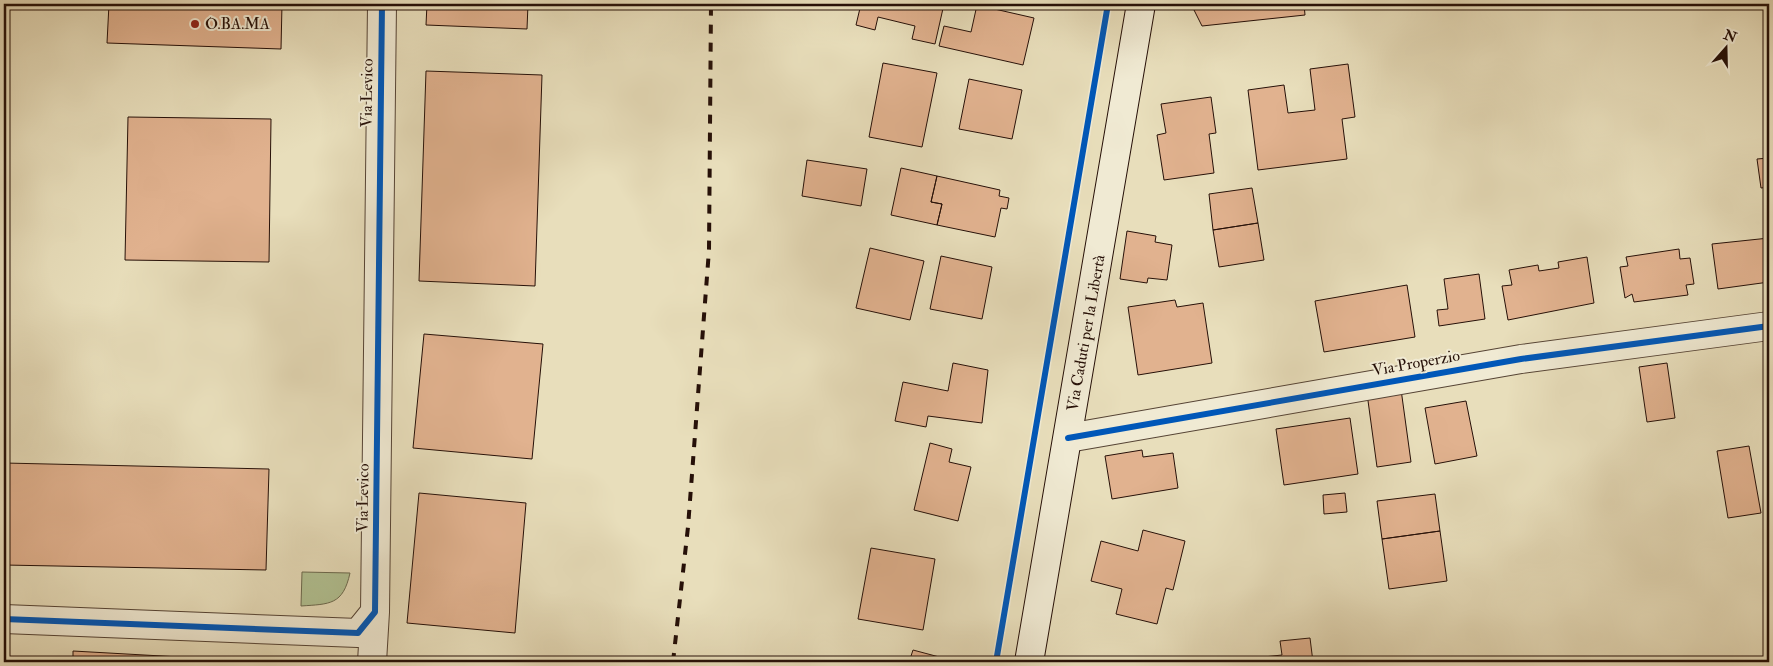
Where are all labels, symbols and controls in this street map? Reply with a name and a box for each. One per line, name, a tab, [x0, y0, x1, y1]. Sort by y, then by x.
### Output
place label: O.BA.MA	[205, 14, 270, 34]
marker: O.BA.MA	[189, 18, 201, 30]
north arrow	[1700, 22, 1750, 72]
text: N	[1721, 26, 1740, 47]
street label: Via Levico	[356, 58, 378, 128]
street label: Via Caduti per la Libertà	[1062, 253, 1111, 413]
street label: Via Properzio	[1371, 345, 1462, 382]
street label: Via Levico	[352, 463, 374, 533]

